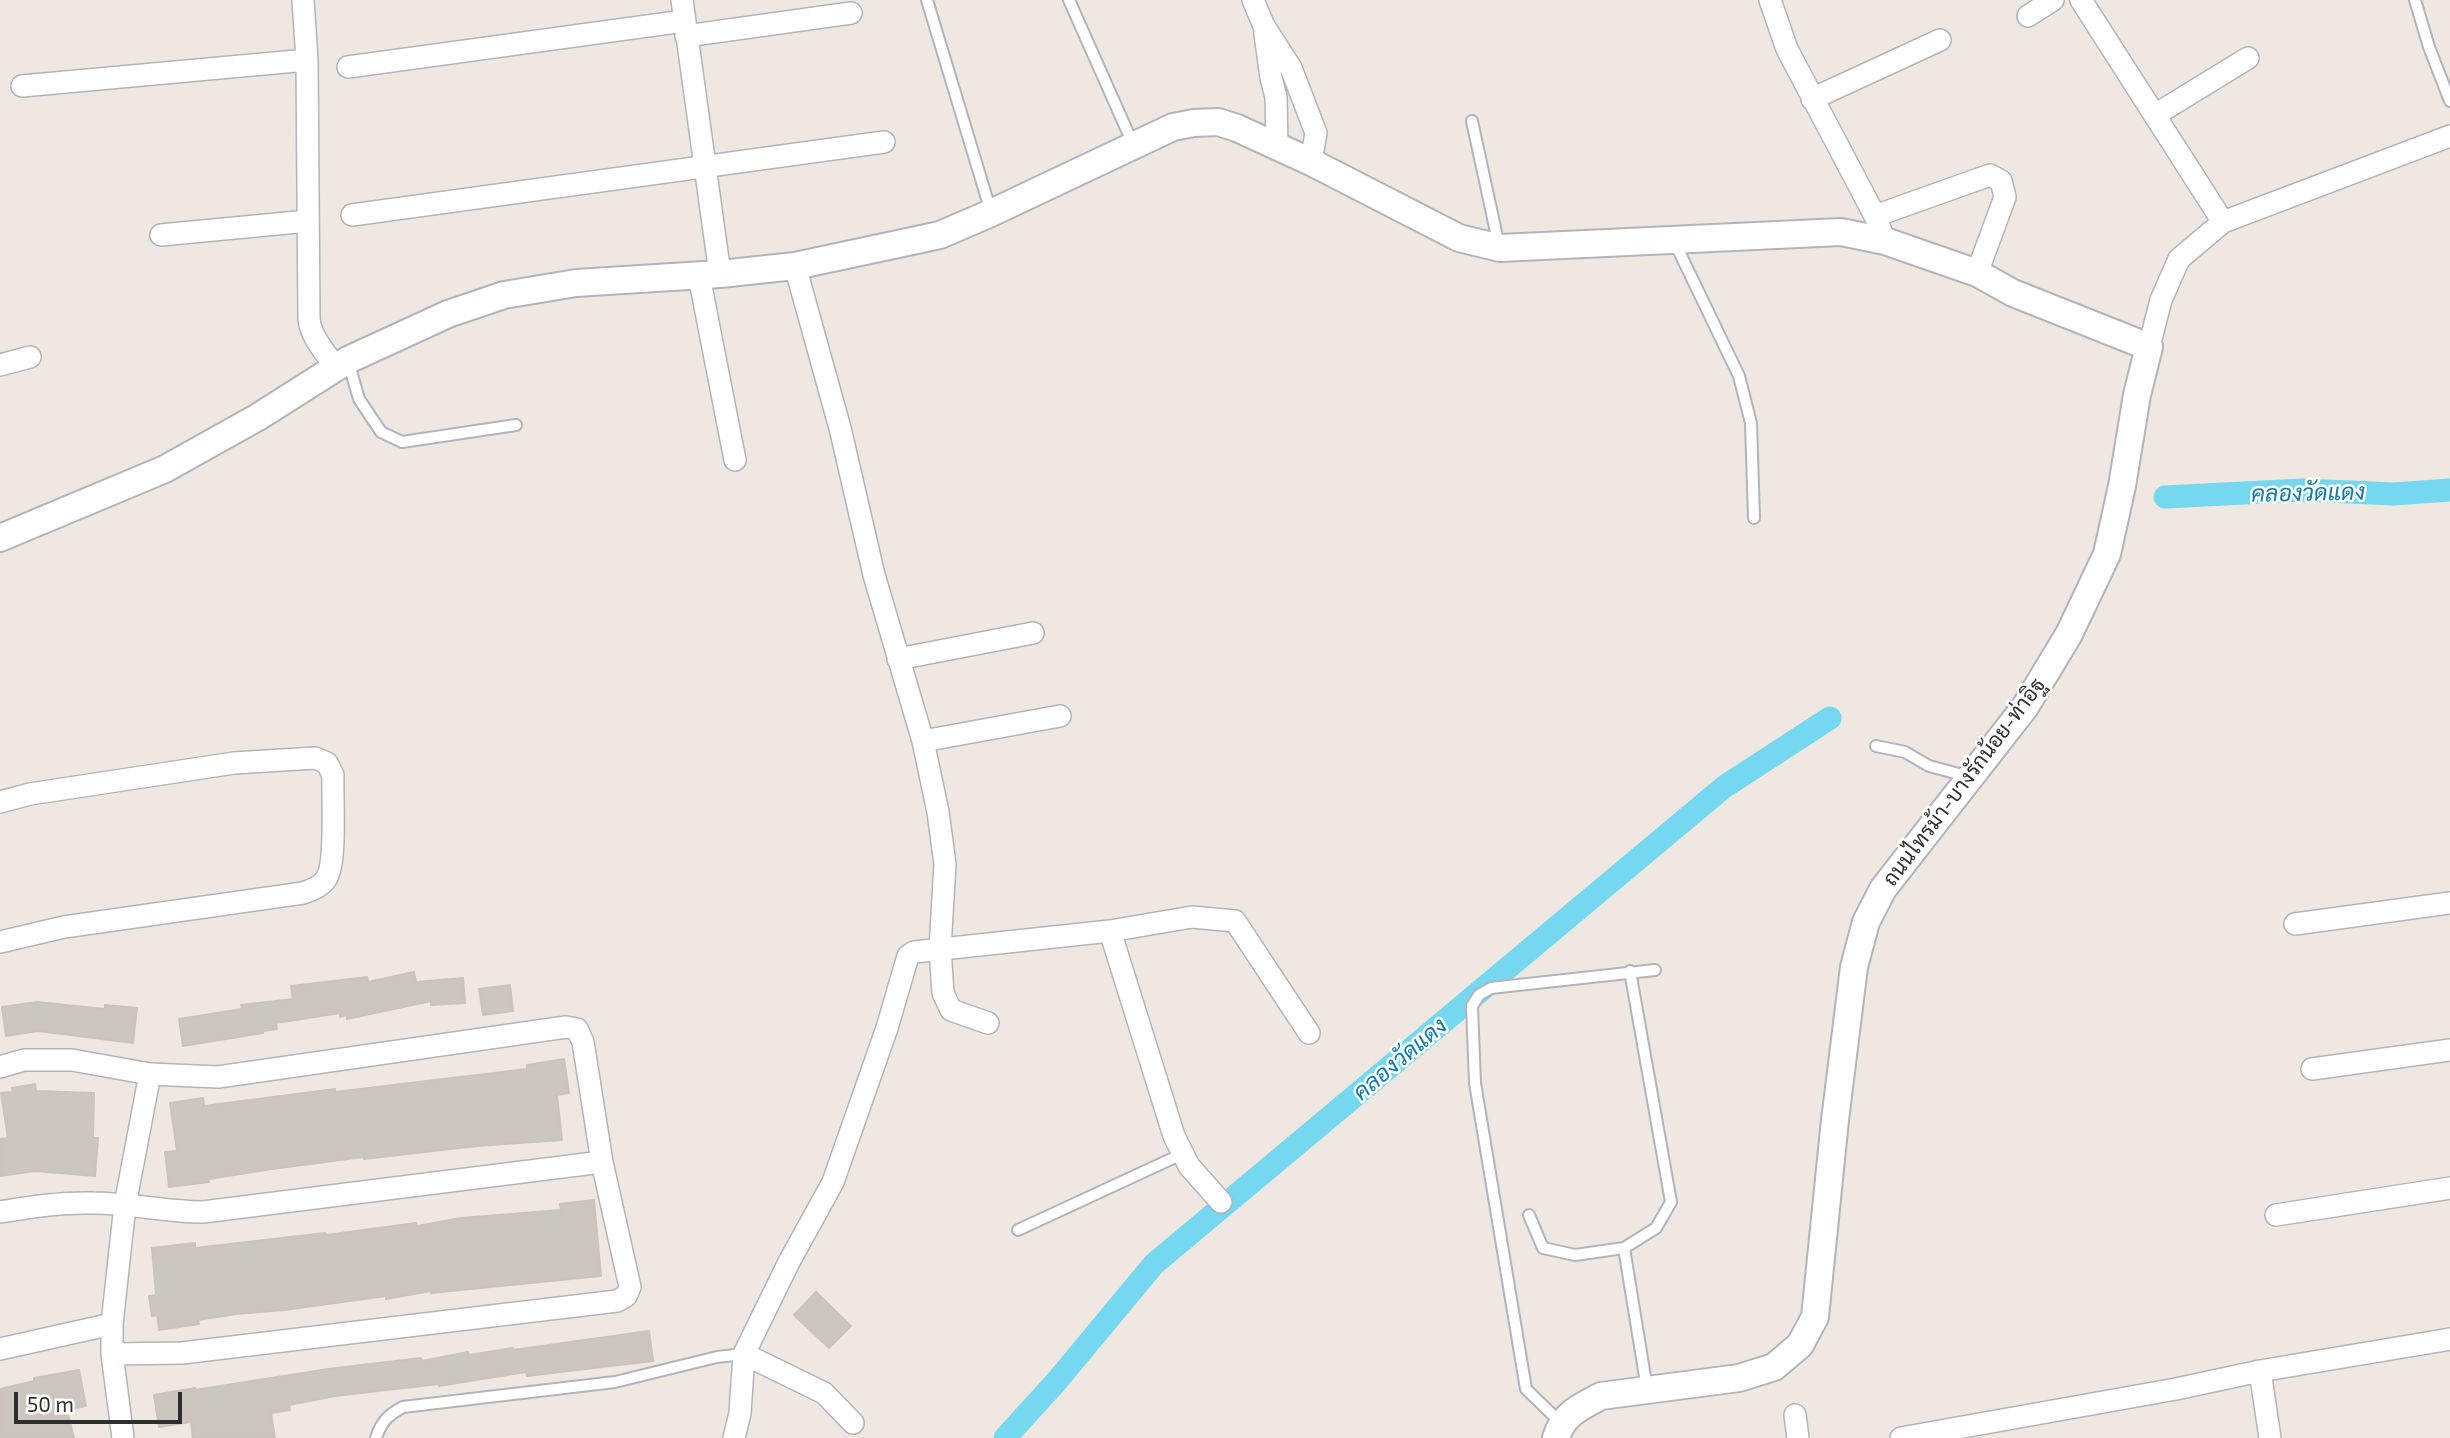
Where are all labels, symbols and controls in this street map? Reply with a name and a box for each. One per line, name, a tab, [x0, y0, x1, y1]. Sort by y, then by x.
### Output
water label: คลองวัดแดง	[2251, 478, 2365, 508]
street label: ถนนไทรม้า-บางรักน้อย-ท่าอิฐ	[1878, 673, 2050, 891]
water label: คลองวัดแดง	[1347, 1012, 1453, 1106]
scale bar	[18, 1378, 186, 1422]
text: 50 m	[27, 1391, 74, 1416]

